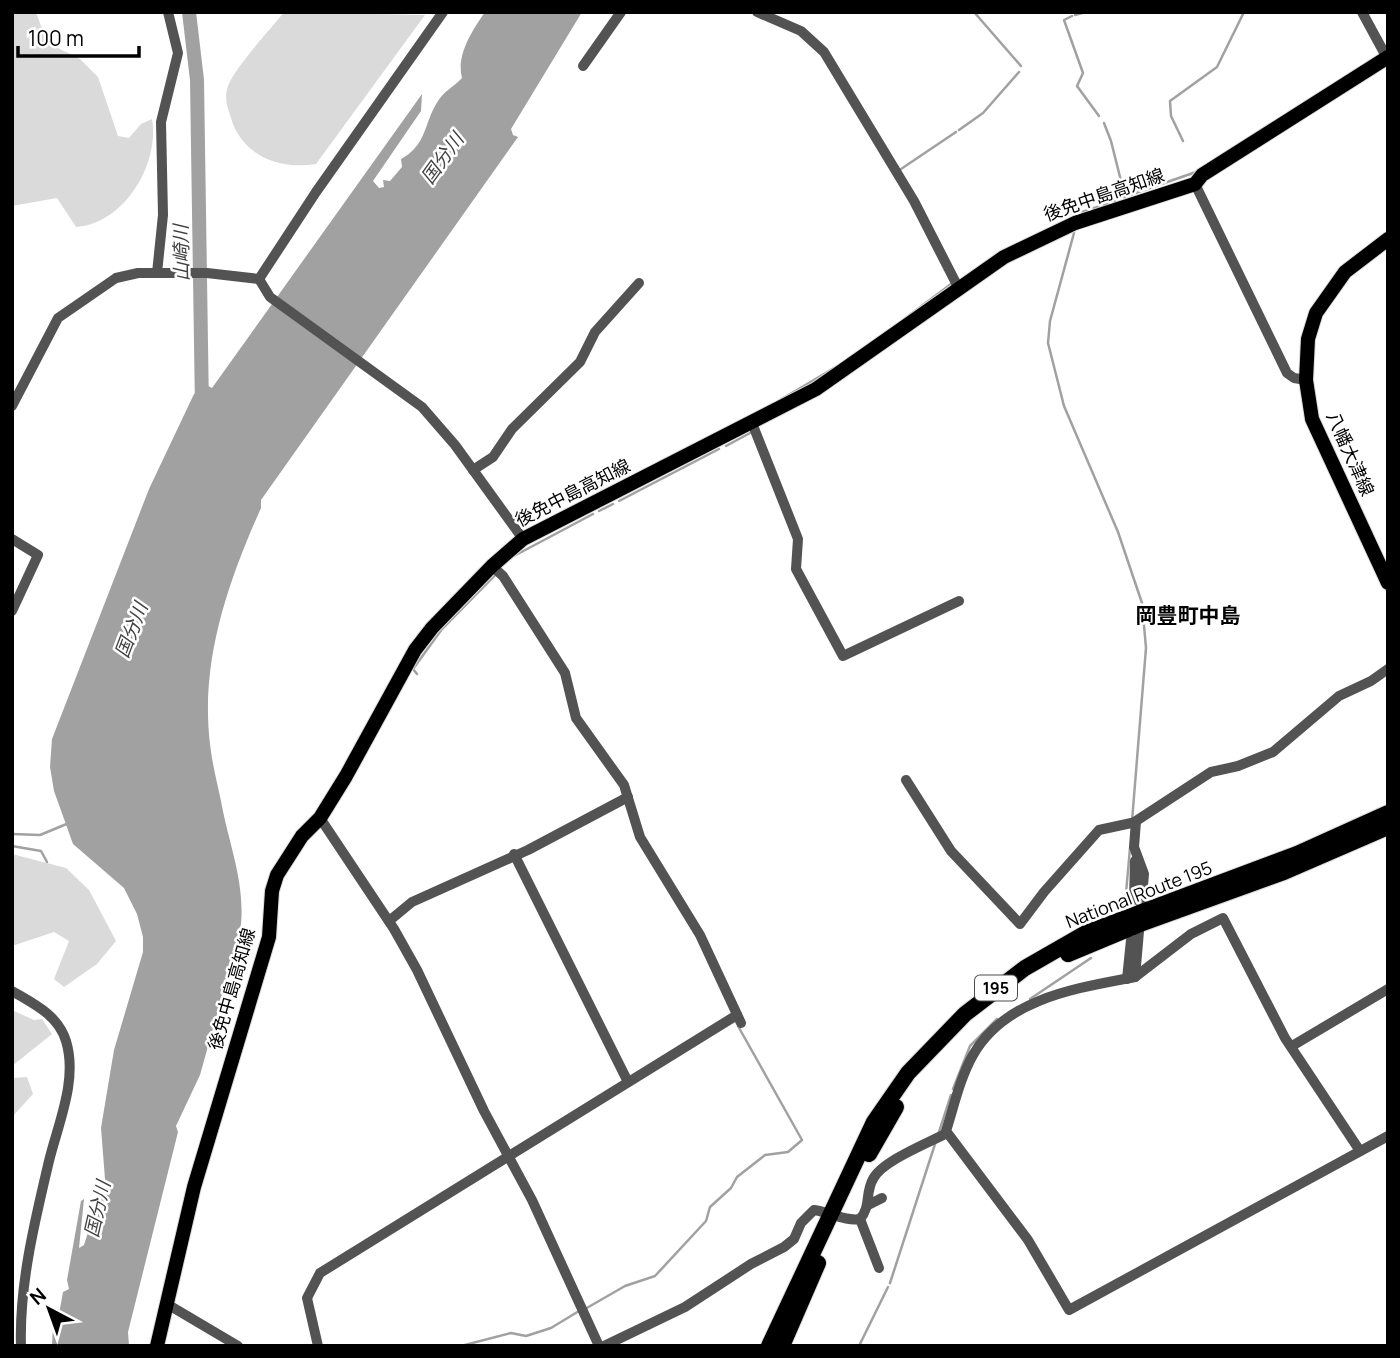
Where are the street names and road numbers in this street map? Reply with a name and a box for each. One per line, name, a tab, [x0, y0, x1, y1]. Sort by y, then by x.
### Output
street label: 後免中島高知線	[1040, 162, 1167, 226]
street label: 八幡大津線	[1322, 408, 1380, 500]
street label: 後免中島高知線	[511, 453, 634, 531]
street label: National Route 195	[1062, 855, 1215, 933]
street label: 後免中島高知線	[202, 925, 260, 1053]
road number: 195	[975, 976, 1017, 1000]

